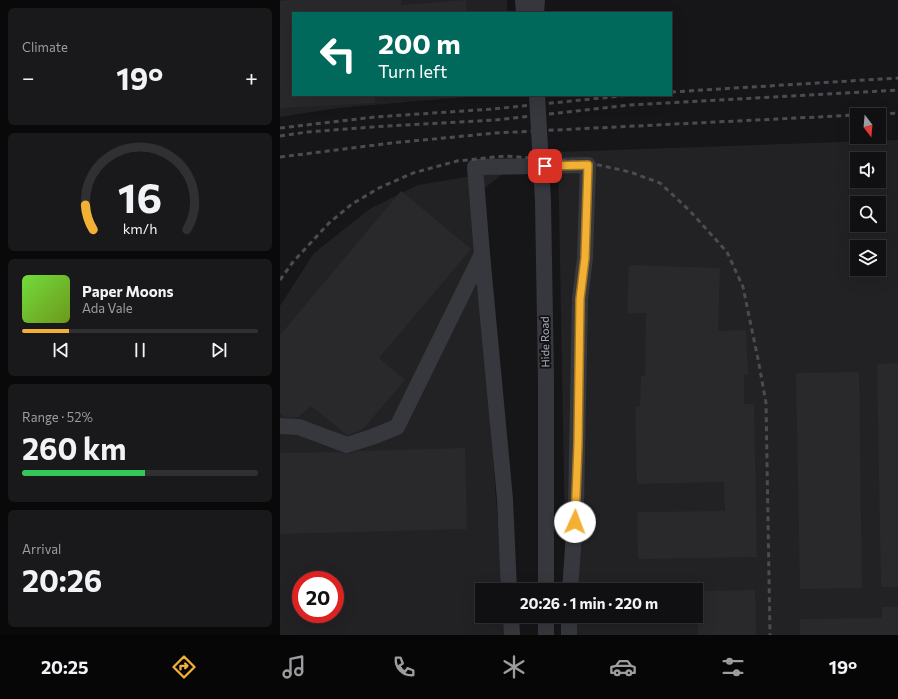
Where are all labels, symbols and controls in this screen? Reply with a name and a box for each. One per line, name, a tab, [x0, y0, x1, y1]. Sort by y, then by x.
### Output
text: 200 m	[378, 26, 461, 60]
icon: left	[312, 28, 364, 80]
text: Climate	[22, 39, 68, 55]
text: 19°	[116, 59, 163, 96]
text: Turn left	[378, 60, 447, 82]
text: −	[22, 64, 35, 91]
text: +	[245, 64, 258, 91]
north arrow	[850, 108, 886, 144]
map controls	[850, 108, 886, 276]
pin	[528, 149, 562, 183]
button: sound	[850, 152, 886, 188]
icon: arrive	[534, 155, 556, 177]
text: 16	[118, 171, 162, 222]
button: search	[850, 196, 886, 232]
text: km/h	[123, 219, 157, 237]
button: layers	[850, 240, 886, 276]
text: Paper Moons	[82, 282, 173, 300]
text: Ada Vale	[82, 300, 133, 316]
street label: Hide Road	[538, 316, 551, 368]
icon: previous	[50, 339, 72, 361]
icon: pause	[129, 339, 151, 361]
icon: next	[208, 339, 230, 361]
text: Range · 52%	[22, 409, 93, 425]
text: 260 km	[22, 429, 126, 466]
position arrow	[554, 501, 596, 543]
text: Arrival	[22, 541, 61, 557]
text: 20:26	[22, 561, 102, 598]
speed limit sign: 20	[292, 571, 344, 623]
text: 20:26 · 1 min · 220 m	[520, 594, 658, 612]
icon: directions	[170, 653, 198, 681]
icon: music	[280, 653, 308, 681]
icon: phone	[390, 653, 418, 681]
icon: climate	[500, 653, 528, 681]
icon: car	[609, 653, 637, 681]
icon: filters	[719, 653, 747, 681]
text: 20:25	[41, 656, 88, 678]
text: 19°	[829, 656, 857, 678]

